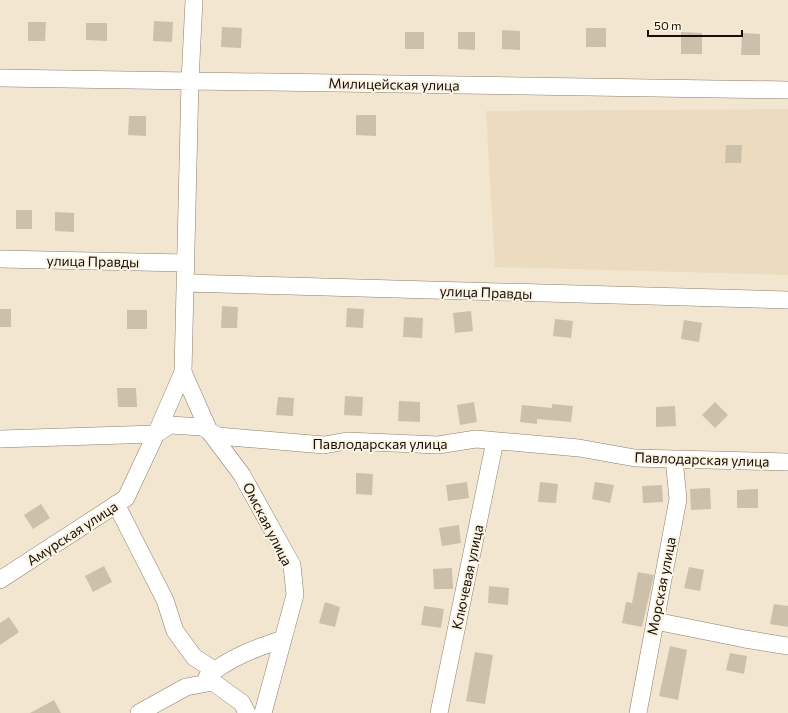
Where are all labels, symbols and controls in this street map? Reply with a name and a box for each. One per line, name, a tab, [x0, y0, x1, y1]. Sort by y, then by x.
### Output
scale bar	[648, 12, 742, 38]
text: 50 m	[654, 18, 682, 32]
street label: Милицейская улица	[328, 74, 460, 94]
street label: улица Правды	[47, 252, 139, 270]
street label: улица Правды	[439, 282, 533, 302]
street label: Павлодарская улица	[312, 435, 448, 452]
street label: Павлодарская улица	[634, 448, 770, 470]
street label: Омская улица	[240, 479, 296, 569]
street label: Амурская улица	[23, 497, 121, 569]
street label: Ключевая улица	[448, 523, 486, 631]
street label: Морская улица	[643, 535, 679, 637]

